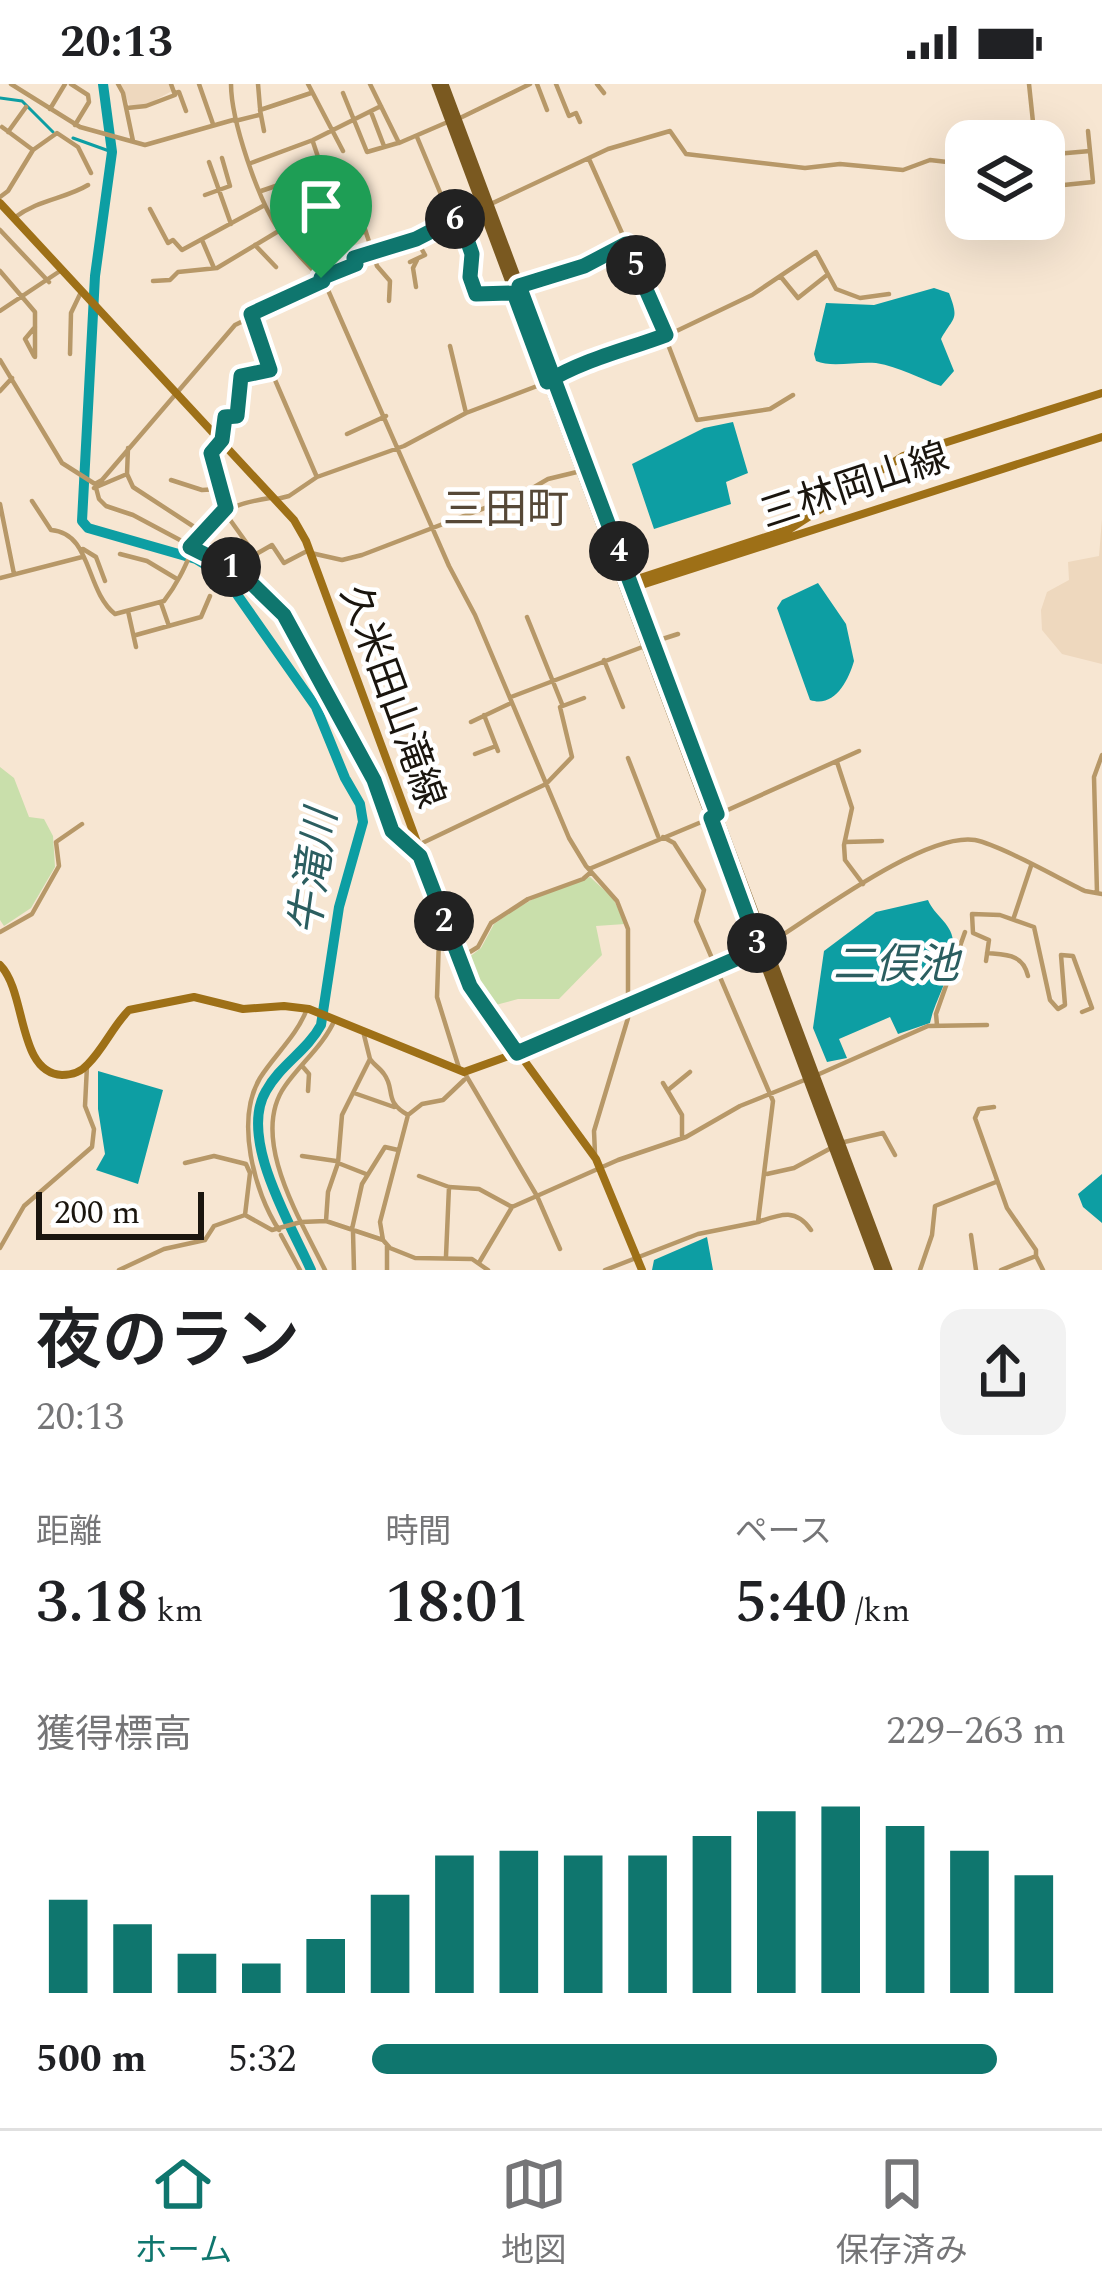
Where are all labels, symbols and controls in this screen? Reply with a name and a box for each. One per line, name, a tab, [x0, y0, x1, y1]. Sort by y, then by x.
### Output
text: 20:13	[60, 8, 173, 77]
map controls	[945, 120, 1065, 240]
button: layers	[945, 120, 1065, 240]
pin	[270, 155, 372, 278]
icon: arrive	[288, 173, 354, 239]
pin: 6	[425, 189, 485, 249]
text: 6	[446, 194, 464, 244]
pin: 5	[606, 235, 666, 295]
text: 5	[627, 240, 645, 290]
street label: 三林岡山線	[753, 428, 957, 545]
district label: 三田町	[443, 479, 569, 542]
pin: 4	[589, 521, 649, 581]
text: 4	[610, 526, 628, 576]
pin: 1	[201, 537, 261, 597]
text: 1	[222, 542, 240, 592]
street label: 久米田山滝線	[324, 577, 459, 817]
water label: 牛滝川	[275, 802, 355, 939]
pin: 2	[414, 891, 474, 951]
text: 2	[435, 896, 453, 946]
pin: 3	[727, 913, 787, 973]
text: 3	[748, 918, 766, 968]
water label: 二俣池	[833, 934, 963, 997]
scale bar	[36, 1186, 204, 1239]
text: 200 m	[54, 1188, 140, 1238]
text: 夜のラン	[36, 1292, 300, 1393]
button: share	[940, 1309, 1066, 1435]
text: 20:13	[36, 1388, 124, 1447]
text: 距離	[36, 1507, 102, 1557]
text: 時間	[385, 1507, 451, 1557]
text: ペース	[735, 1507, 832, 1557]
text: 3.18	[36, 1557, 148, 1649]
text: 18:01	[385, 1557, 530, 1649]
text: 5:40	[735, 1557, 847, 1649]
text: km	[148, 1586, 203, 1636]
text: /km	[847, 1586, 910, 1636]
text: 229–263 m	[886, 1702, 1066, 1761]
text: 獲得標高	[36, 1706, 192, 1765]
text: 500 m	[36, 2030, 147, 2089]
text: 5:32	[228, 2030, 296, 2089]
tab: ホーム	[134, 2151, 232, 2276]
tab: 地図	[501, 2151, 567, 2276]
tab: 保存済み	[836, 2151, 968, 2276]

